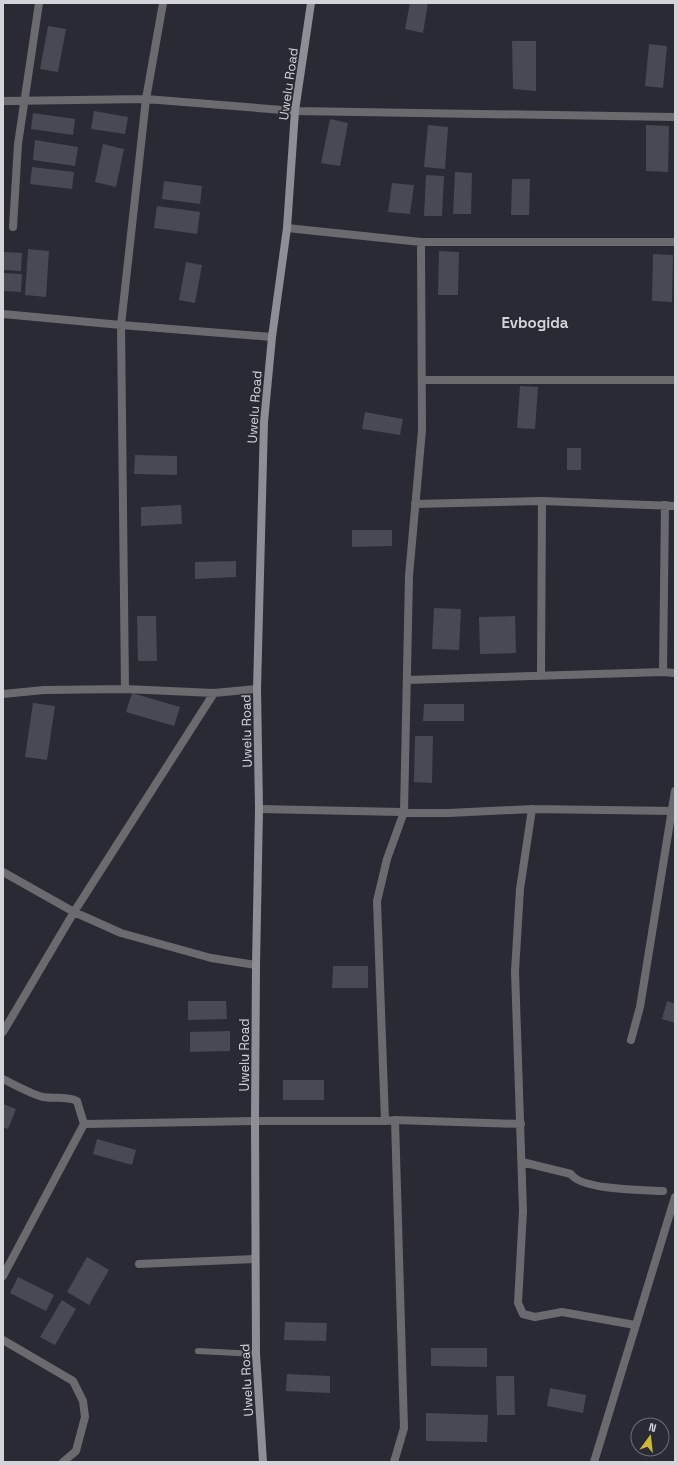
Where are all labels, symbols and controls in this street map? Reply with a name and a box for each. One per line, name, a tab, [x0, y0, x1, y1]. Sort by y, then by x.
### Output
street label: Uwelu Road	[275, 47, 302, 121]
district label: Evbogida	[501, 313, 569, 332]
street label: Uwelu Road	[243, 370, 266, 444]
street label: Uwelu Road	[237, 694, 256, 768]
street label: Uwelu Road	[236, 1018, 253, 1092]
street label: Uwelu Road	[236, 1343, 257, 1417]
north arrow	[630, 1417, 670, 1457]
text: N	[647, 1420, 658, 1435]

